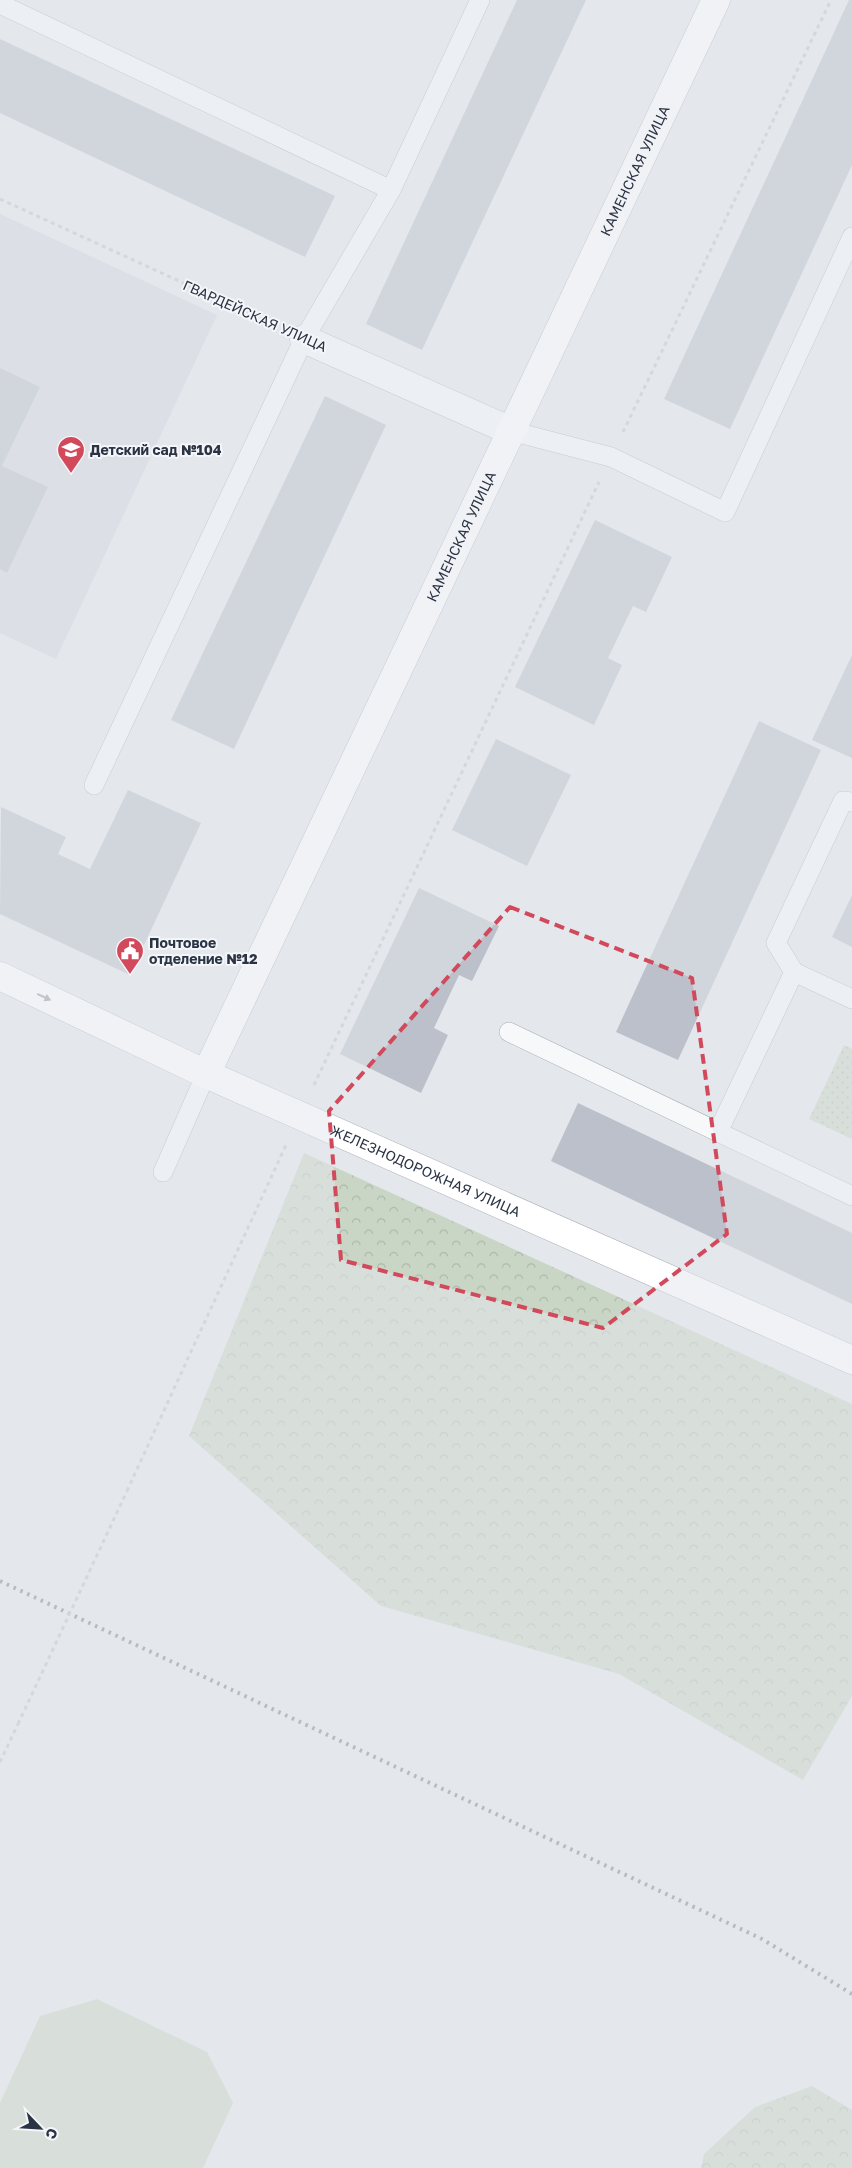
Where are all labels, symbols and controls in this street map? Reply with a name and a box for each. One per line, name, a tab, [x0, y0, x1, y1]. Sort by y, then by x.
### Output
street label: КАМЕНСКАЯ УЛИЦА	[596, 102, 673, 238]
street label: ГВАРДЕЙСКАЯ УЛИЦА	[181, 276, 330, 355]
school or university icon: Детский сад №104	[56, 435, 86, 474]
place label: Детский сад №104	[90, 441, 222, 458]
street label: КАМЕНСКАЯ УЛИЦА	[423, 468, 499, 604]
place label: Почтовое отделение №12	[149, 934, 258, 967]
public building icon: Почтовое отделение №12	[115, 936, 145, 975]
one-way arrow	[37, 993, 51, 1001]
street label: ЖЕЛЕЗНОДОРОЖНАЯ УЛИЦА	[328, 1121, 524, 1220]
north arrow	[15, 2103, 65, 2153]
text: С	[42, 2126, 62, 2142]

